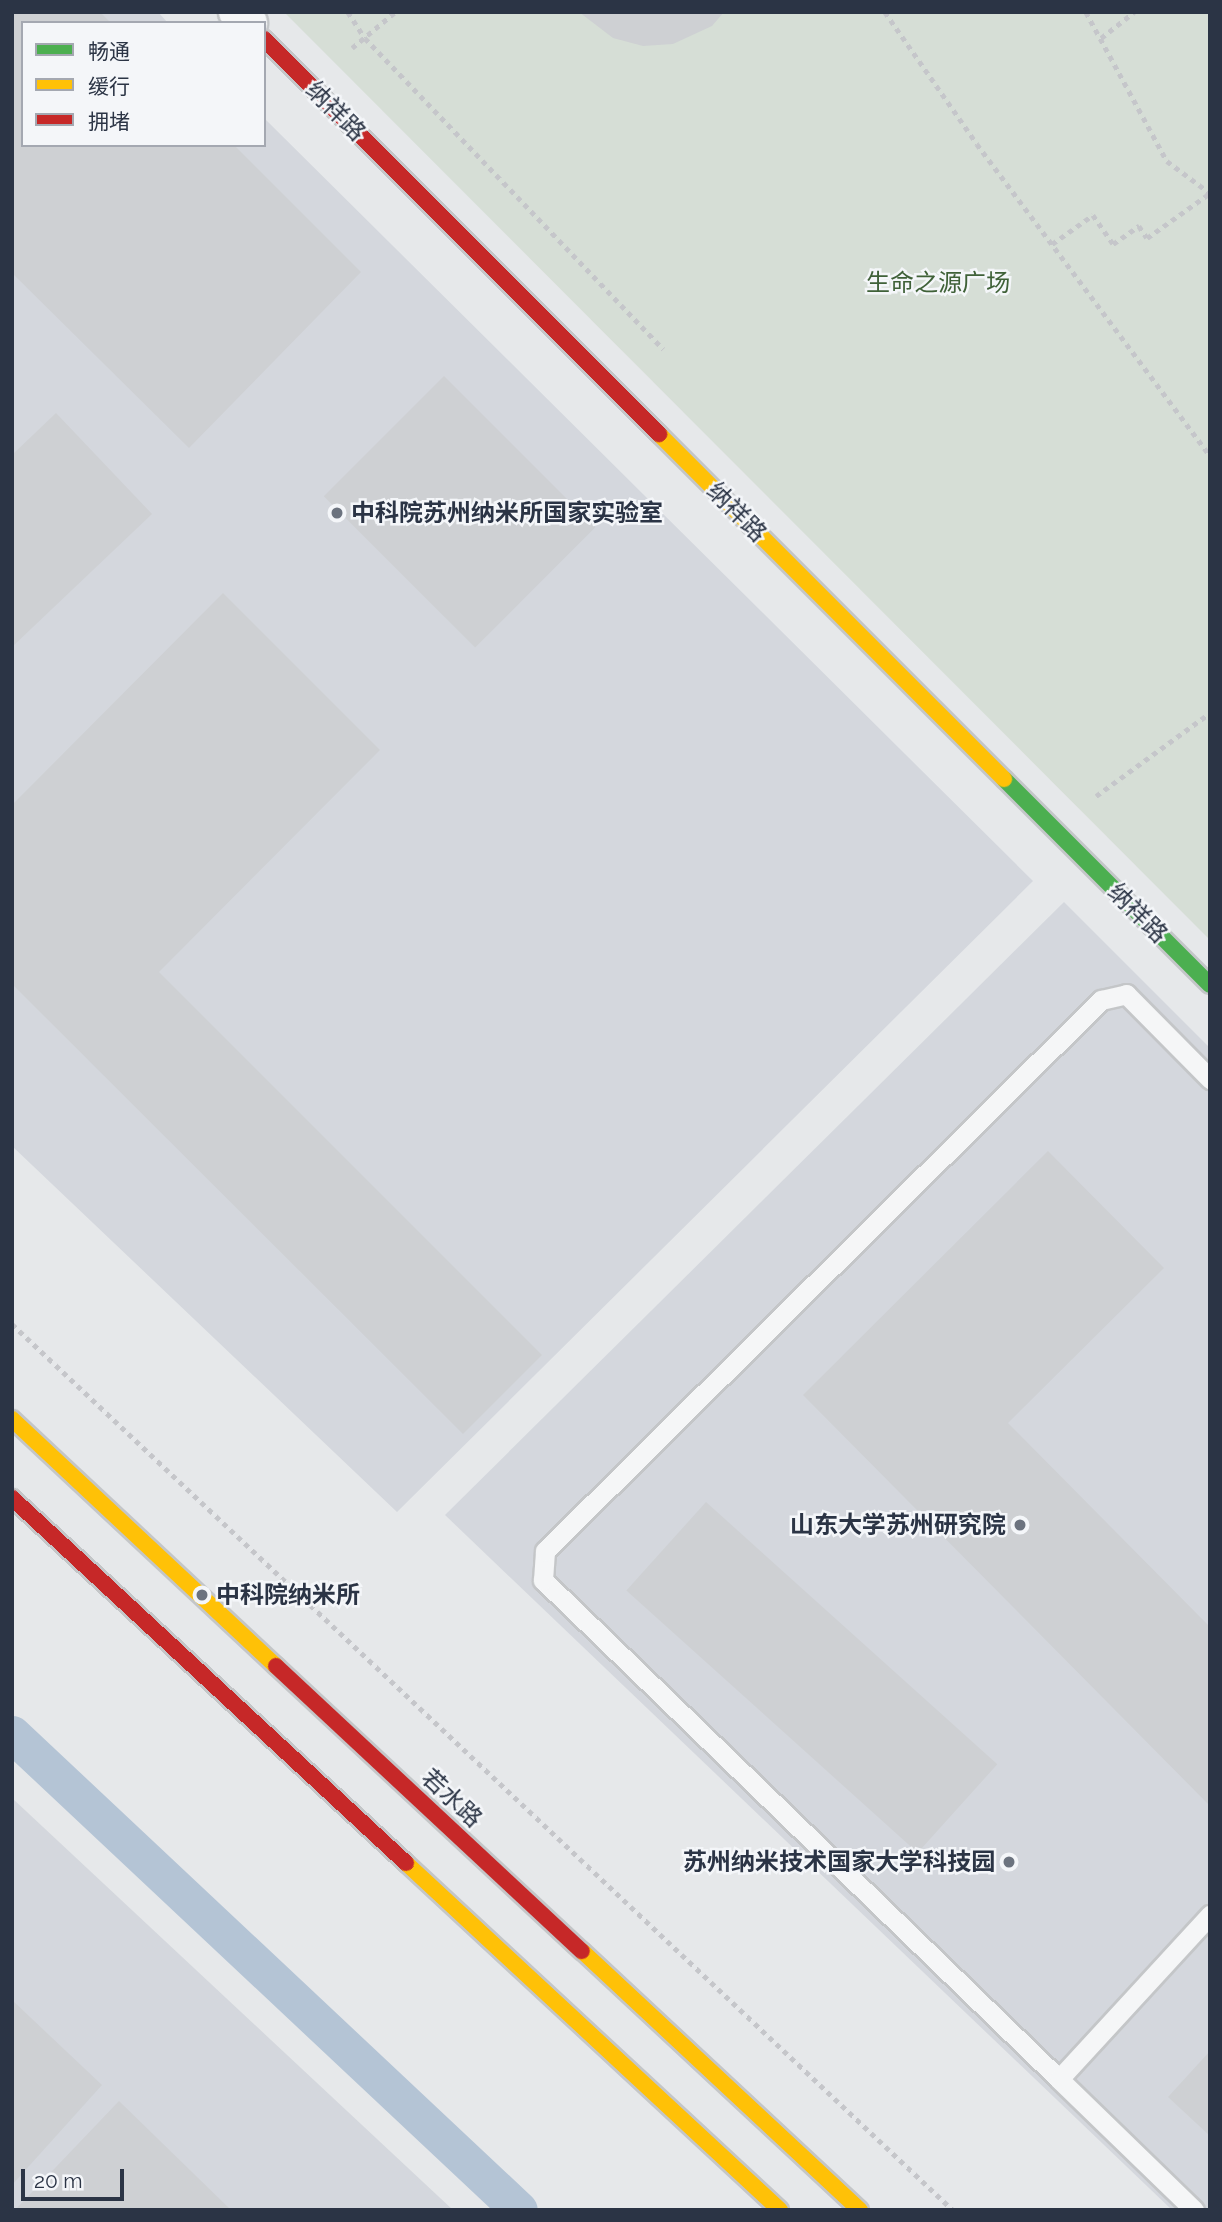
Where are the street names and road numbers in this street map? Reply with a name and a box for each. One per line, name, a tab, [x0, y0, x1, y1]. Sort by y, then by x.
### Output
street label: 纳祥路	[300, 75, 372, 147]
street label: 纳祥路	[701, 476, 773, 548]
street label: 纳祥路	[1102, 877, 1174, 949]
street label: 若水路	[416, 1763, 488, 1833]

